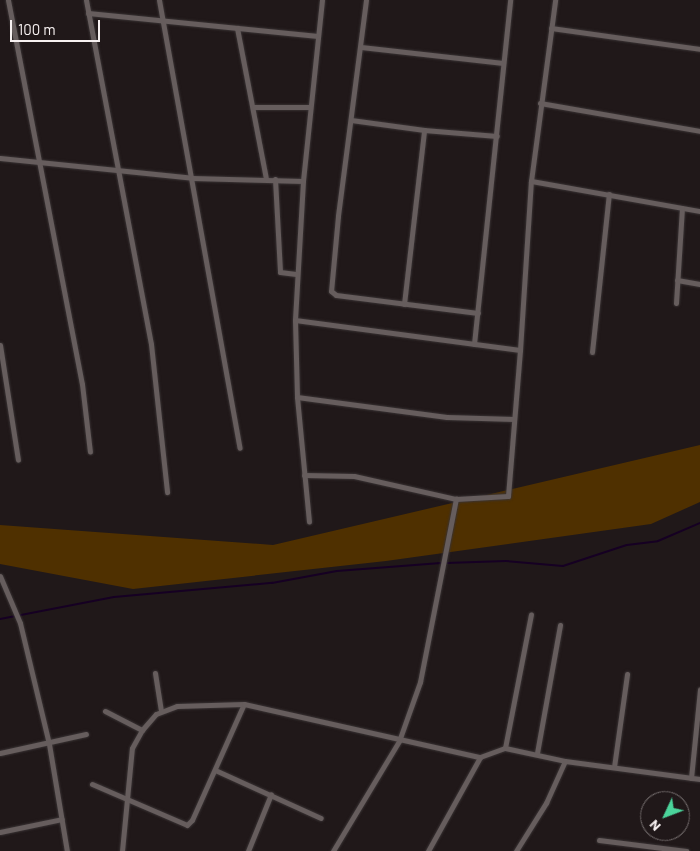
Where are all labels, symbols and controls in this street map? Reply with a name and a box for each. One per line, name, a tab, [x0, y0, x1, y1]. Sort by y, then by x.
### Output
scale bar	[12, 10, 102, 42]
text: 100 m	[18, 20, 56, 38]
north arrow	[640, 791, 690, 841]
text: N	[645, 817, 664, 835]

